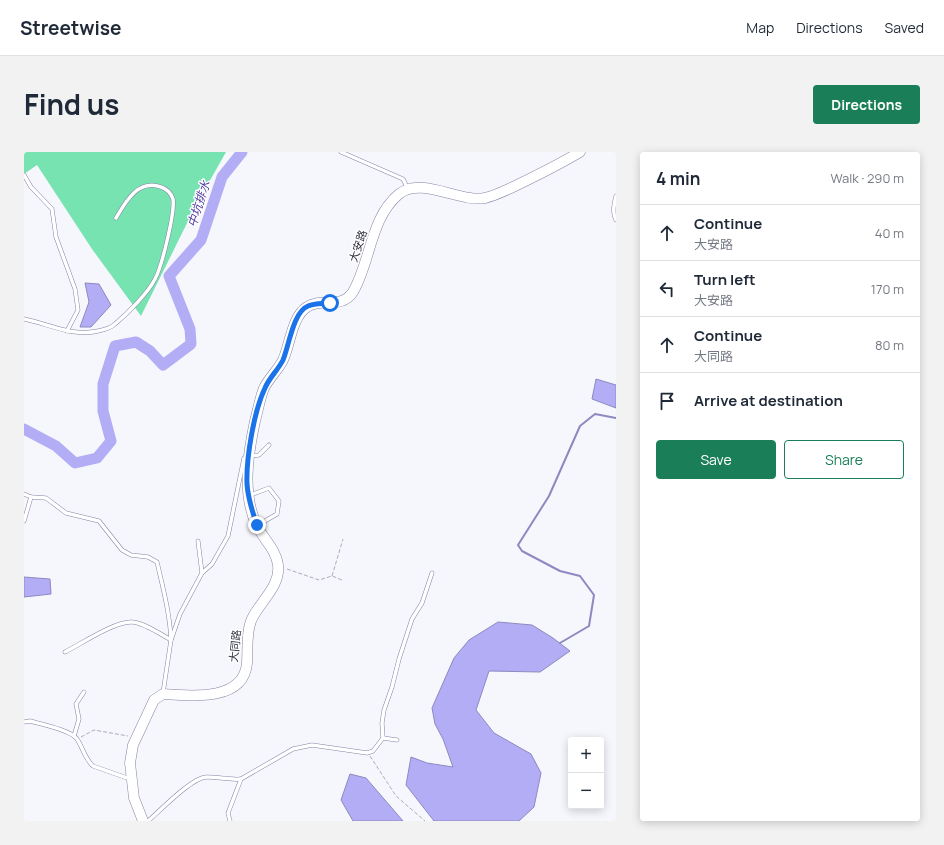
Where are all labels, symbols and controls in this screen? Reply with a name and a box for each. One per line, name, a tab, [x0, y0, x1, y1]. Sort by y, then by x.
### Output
text: Streetwise	[20, 15, 122, 41]
text: Map	[746, 18, 774, 37]
text: Directions	[796, 18, 863, 37]
text: Saved	[885, 18, 924, 37]
text: Find us	[24, 85, 119, 123]
button: Directions	[813, 85, 920, 124]
text: 4 min	[656, 167, 700, 190]
text: Walk · 290 m	[831, 169, 904, 187]
water label: 中坑排水	[183, 177, 214, 229]
text: Continue	[694, 213, 762, 234]
icon: ahead	[656, 222, 678, 244]
text: 40 m	[875, 224, 904, 242]
street label: 大安路	[345, 228, 370, 264]
text: 大安路	[694, 235, 733, 253]
text: Turn left	[694, 269, 756, 290]
icon: left	[656, 278, 678, 300]
text: 170 m	[871, 280, 904, 298]
text: 大安路	[694, 291, 733, 309]
route start	[321, 294, 339, 312]
text: Continue	[694, 325, 762, 346]
icon: ahead	[656, 334, 678, 356]
text: 80 m	[875, 336, 904, 354]
text: 大同路	[694, 347, 733, 365]
icon: arrive	[656, 390, 678, 412]
text: Arrive at destination	[694, 390, 843, 411]
button: Save	[656, 440, 776, 479]
button: Share	[784, 440, 904, 479]
route end	[248, 516, 266, 534]
street label: 大同路	[225, 629, 244, 663]
map controls	[568, 737, 604, 809]
button: +	[568, 737, 604, 773]
button: −	[568, 773, 604, 809]

